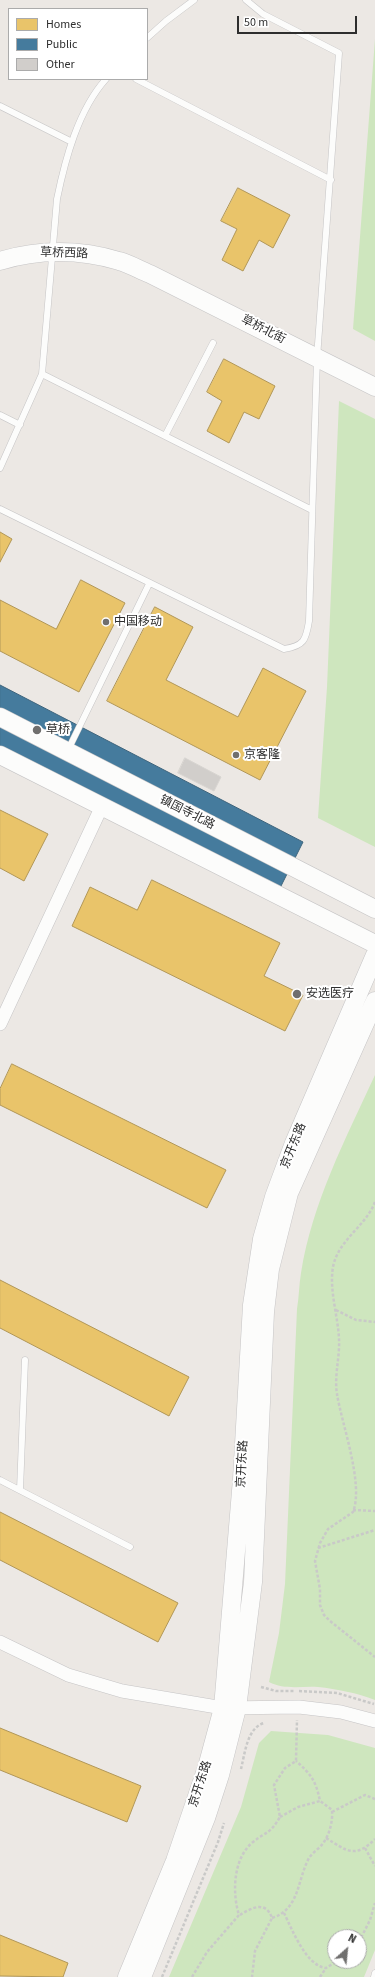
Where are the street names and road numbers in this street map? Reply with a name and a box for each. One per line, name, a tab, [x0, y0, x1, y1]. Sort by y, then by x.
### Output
street label: 草桥西路	[40, 246, 88, 262]
street label: 草桥北街	[238, 313, 288, 347]
street label: 镇国寺北路	[157, 793, 217, 833]
street label: 京开东路	[278, 1121, 310, 1171]
street label: 京开东路	[235, 1440, 251, 1488]
street label: 京开东路	[187, 1759, 215, 1809]

